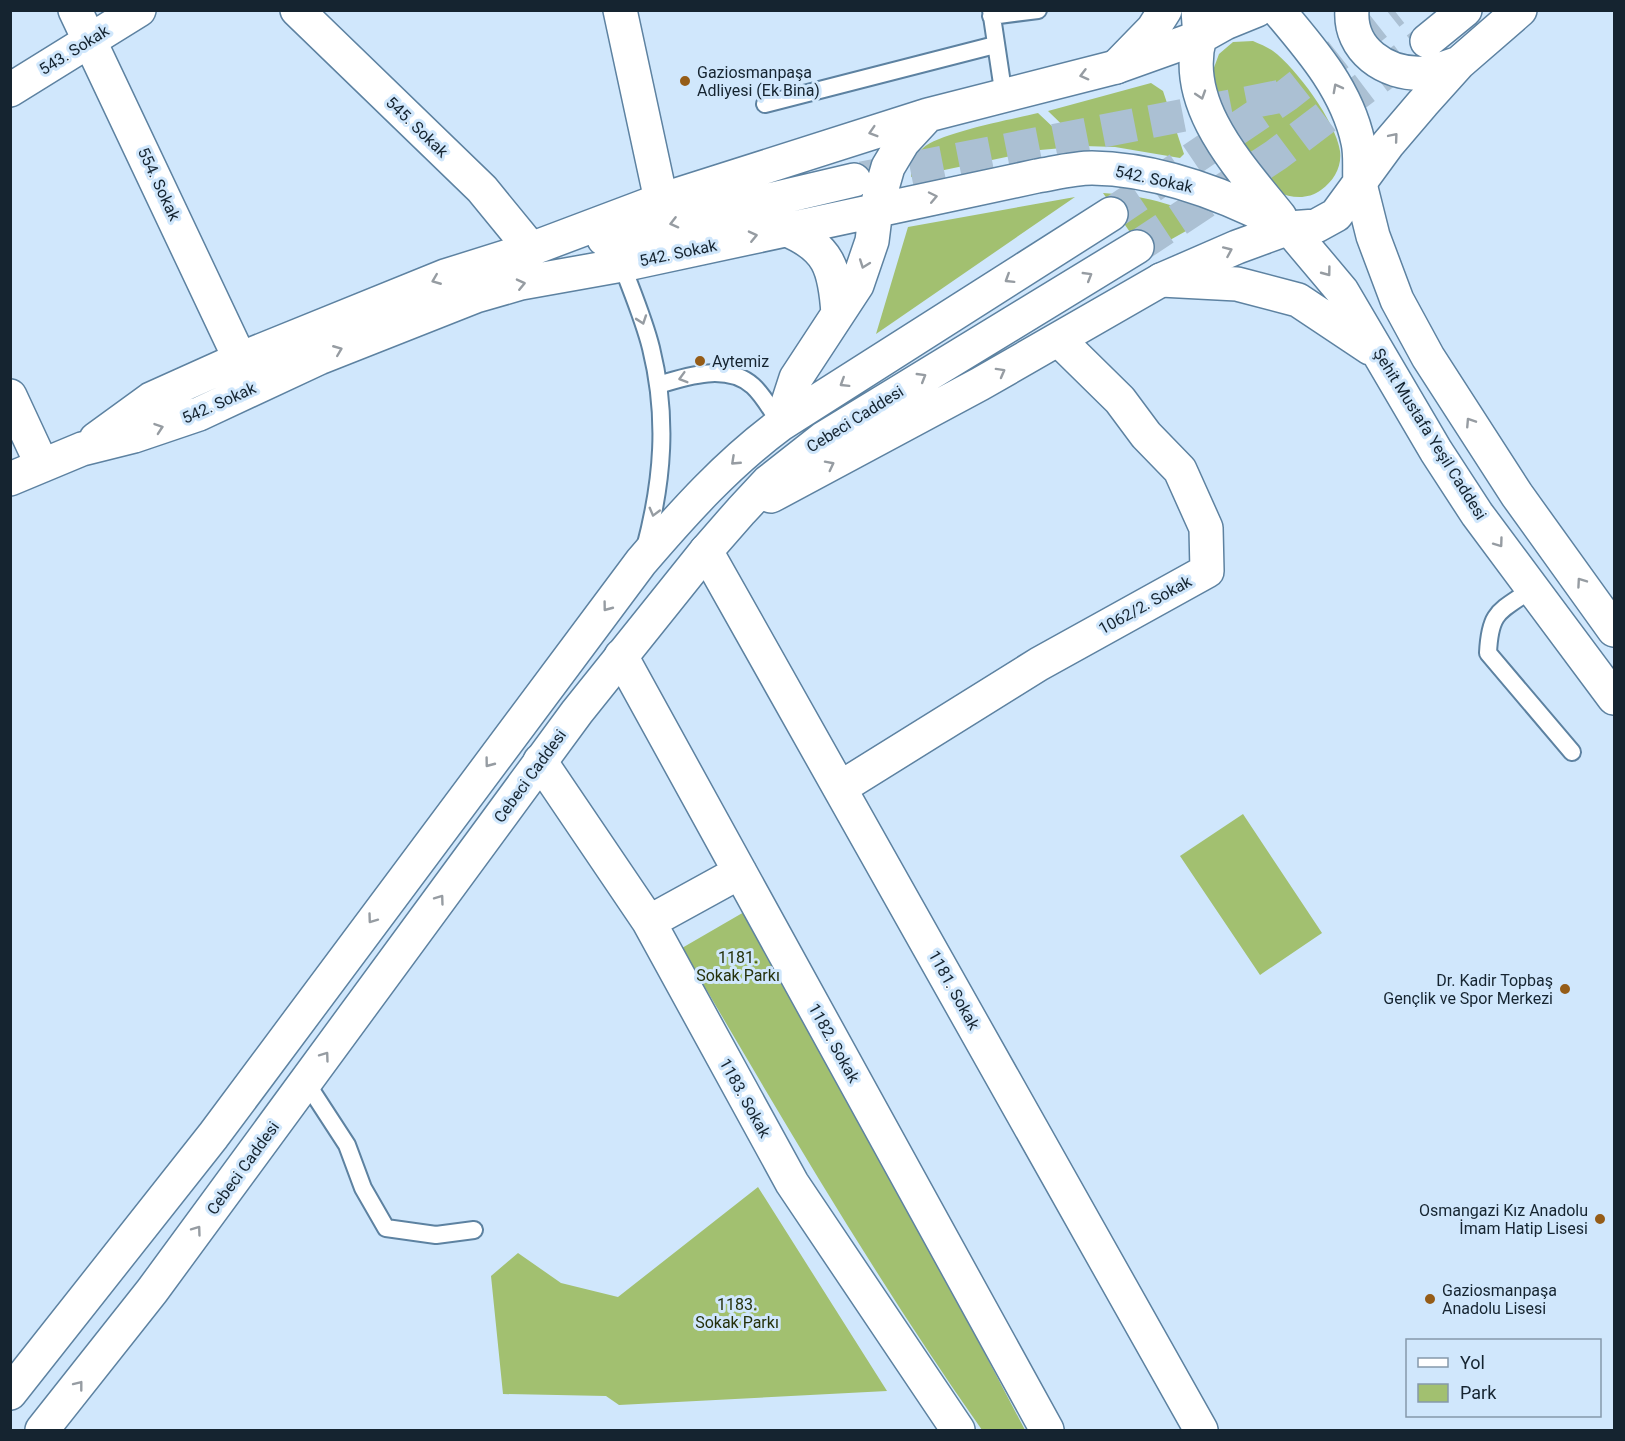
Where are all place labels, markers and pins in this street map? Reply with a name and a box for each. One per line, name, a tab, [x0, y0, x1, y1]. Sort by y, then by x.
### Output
place label: Gaziosmanpaşa Adliyesi (Ek Bina)	[697, 63, 820, 100]
marker: Gaziosmanpaşa Adliyesi (Ek Bina)	[678, 74, 692, 88]
place label: Aytemiz	[712, 352, 769, 371]
marker: Aytemiz	[693, 354, 707, 368]
place label: Dr. Kadir Topbaş Gençlik ve Spor Merkezi	[1383, 971, 1553, 1008]
marker: Dr. Kadir Topbaş Gençlik ve Spor Merkezi	[1558, 982, 1572, 996]
place label: Osmangazi Kız Anadolu İmam Hatip Lisesi	[1419, 1201, 1588, 1238]
marker: Osmangazi Kız Anadolu İmam Hatip Lisesi	[1593, 1212, 1607, 1226]
place label: Gaziosmanpaşa Anadolu Lisesi	[1442, 1281, 1557, 1318]
marker: Gaziosmanpaşa Anadolu Lisesi	[1423, 1292, 1437, 1306]

